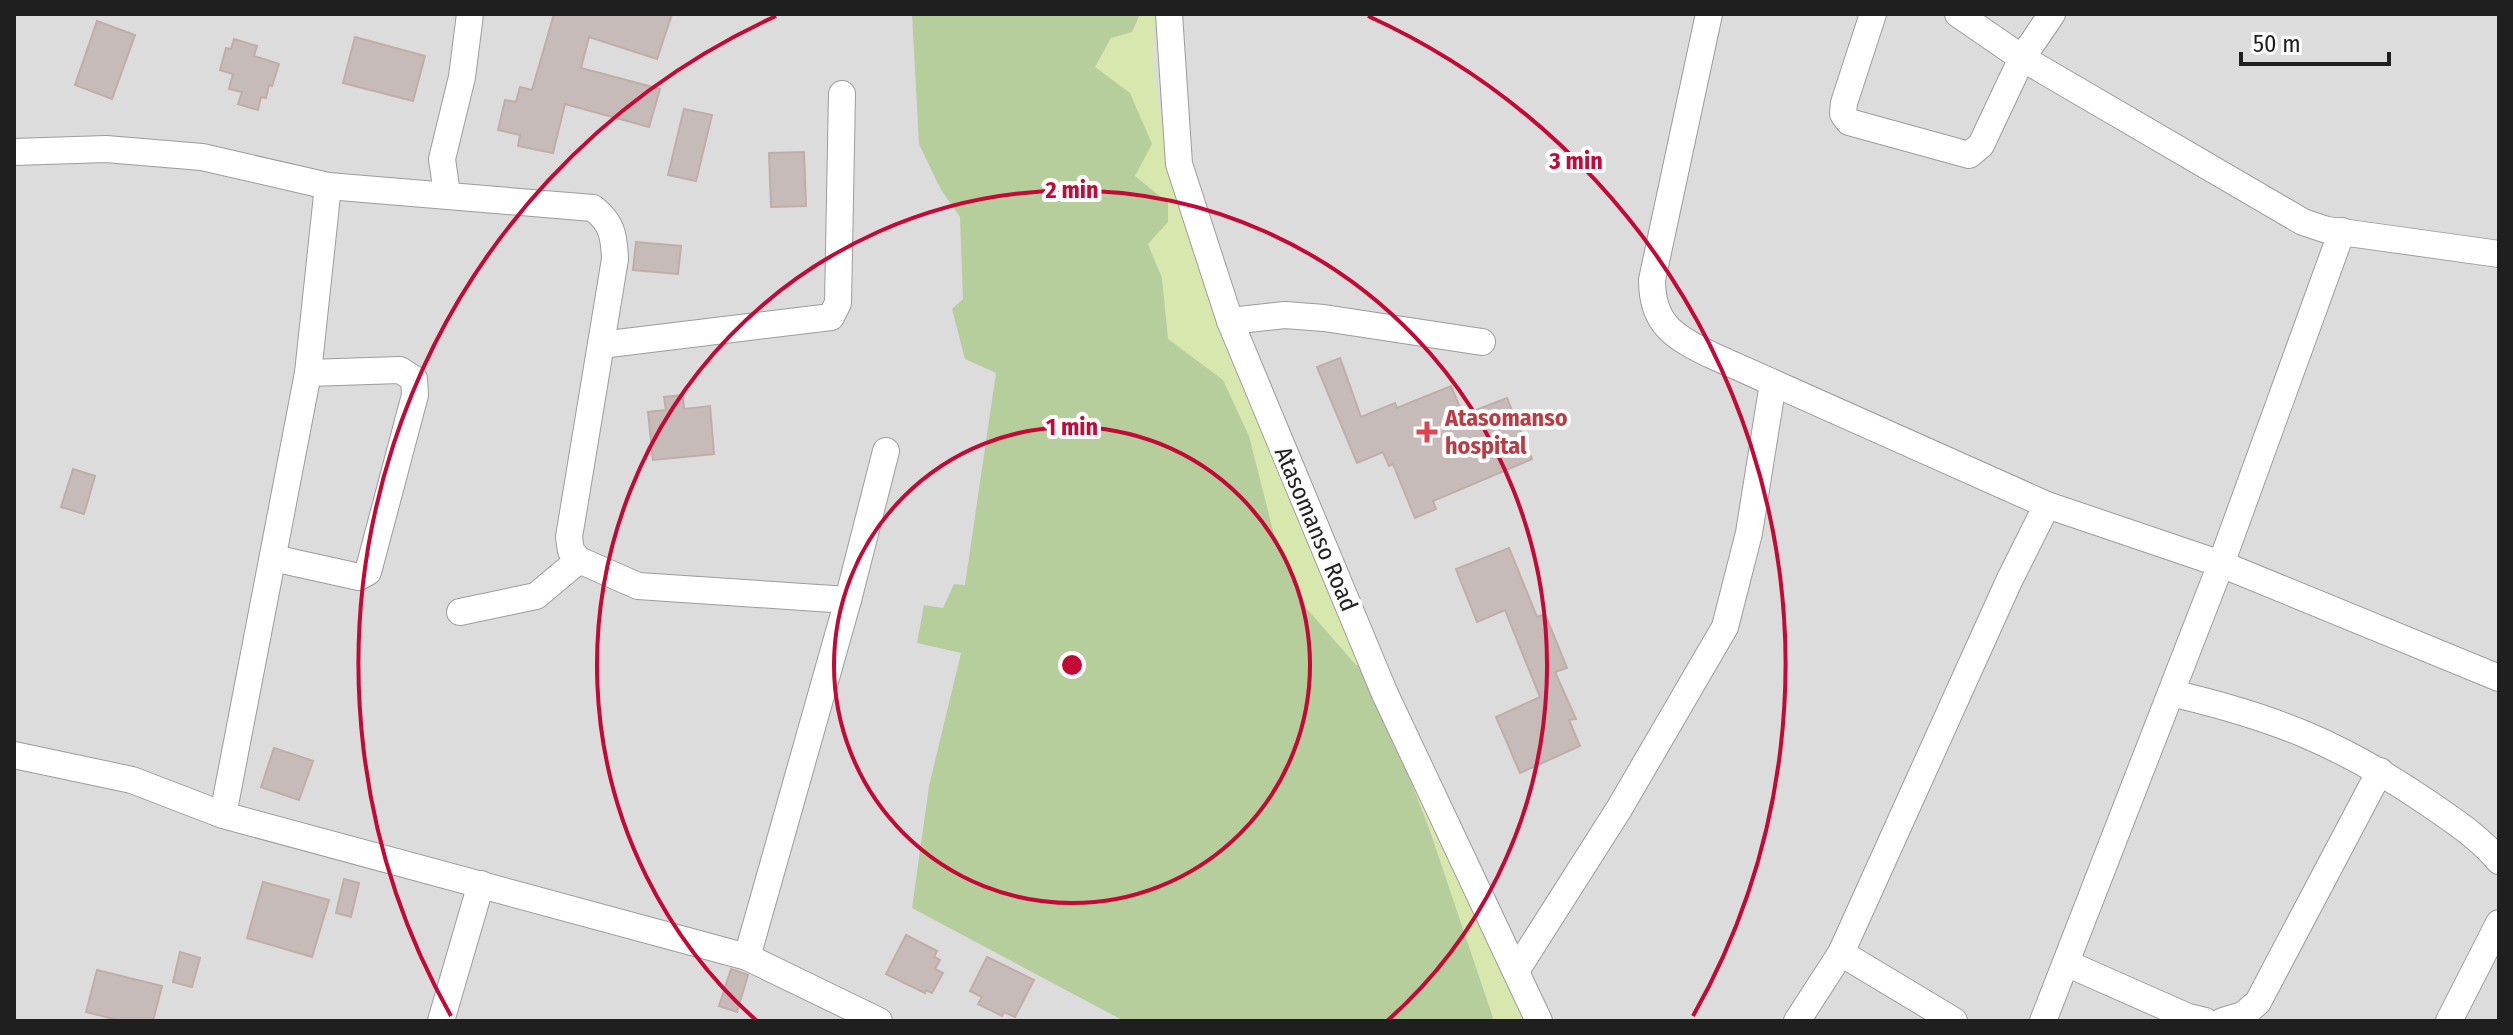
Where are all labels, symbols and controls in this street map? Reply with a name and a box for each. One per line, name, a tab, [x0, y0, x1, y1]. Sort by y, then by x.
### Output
scale bar	[2241, 16, 2389, 66]
text: 50 m	[2253, 30, 2301, 58]
text: 3 min	[1548, 147, 1603, 175]
text: 2 min	[1044, 176, 1099, 204]
place label: Atasomanso hospital	[1444, 404, 1568, 460]
text: 1 min	[1046, 413, 1098, 441]
marker: Atasomanso hospital	[1416, 421, 1438, 443]
street label: Atasomanso Road	[1269, 443, 1363, 615]
centre of rings	[1058, 651, 1086, 679]

